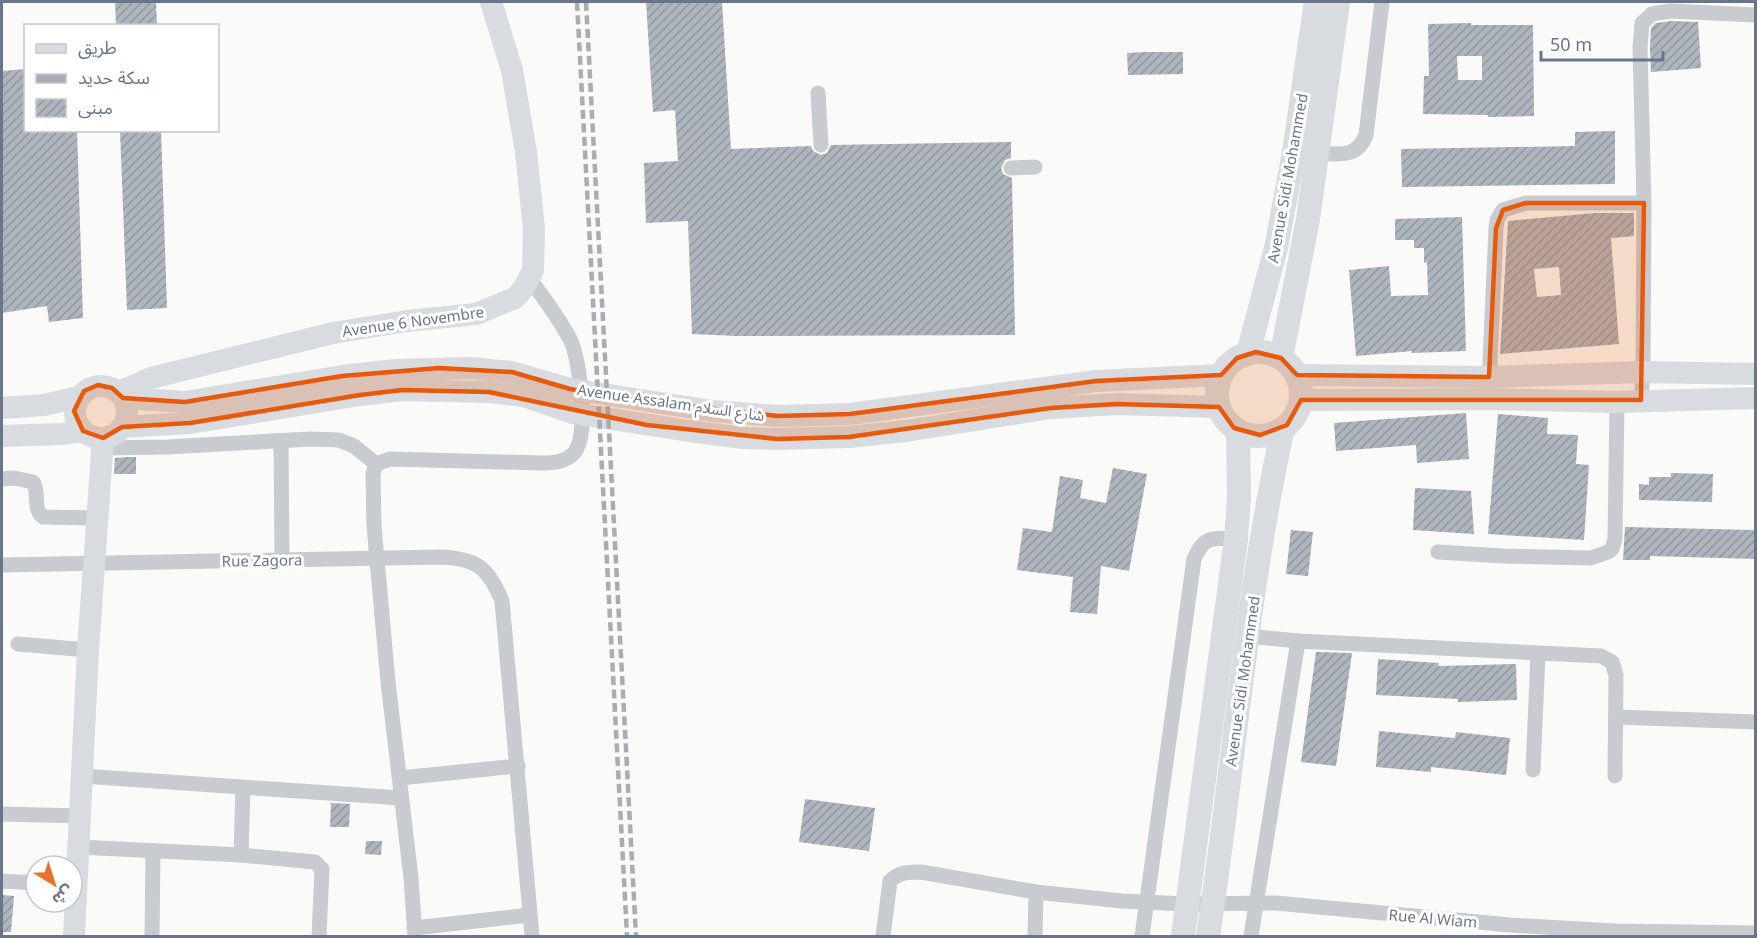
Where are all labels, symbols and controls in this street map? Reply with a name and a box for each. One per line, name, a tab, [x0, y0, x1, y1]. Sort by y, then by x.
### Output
legend	[24, 24, 219, 132]
scale bar	[1541, 24, 1662, 62]
text: 50 m	[1550, 32, 1592, 56]
text: طريق	[78, 35, 117, 59]
text: سكة حديد	[78, 65, 150, 89]
street label: Avenue Sidi Mohammed	[1262, 92, 1312, 264]
text: مبنى	[78, 95, 113, 119]
street label: Avenue 6 Novembre	[341, 301, 485, 341]
street label: Avenue Assalam شارع السلام	[576, 379, 766, 428]
street label: Rue Zagora	[222, 549, 302, 571]
street label: Avenue Sidi Mohammed	[1220, 595, 1264, 767]
north arrow	[24, 854, 84, 914]
text: ش	[48, 880, 79, 911]
street label: Rue Al Wiam	[1388, 904, 1478, 932]

